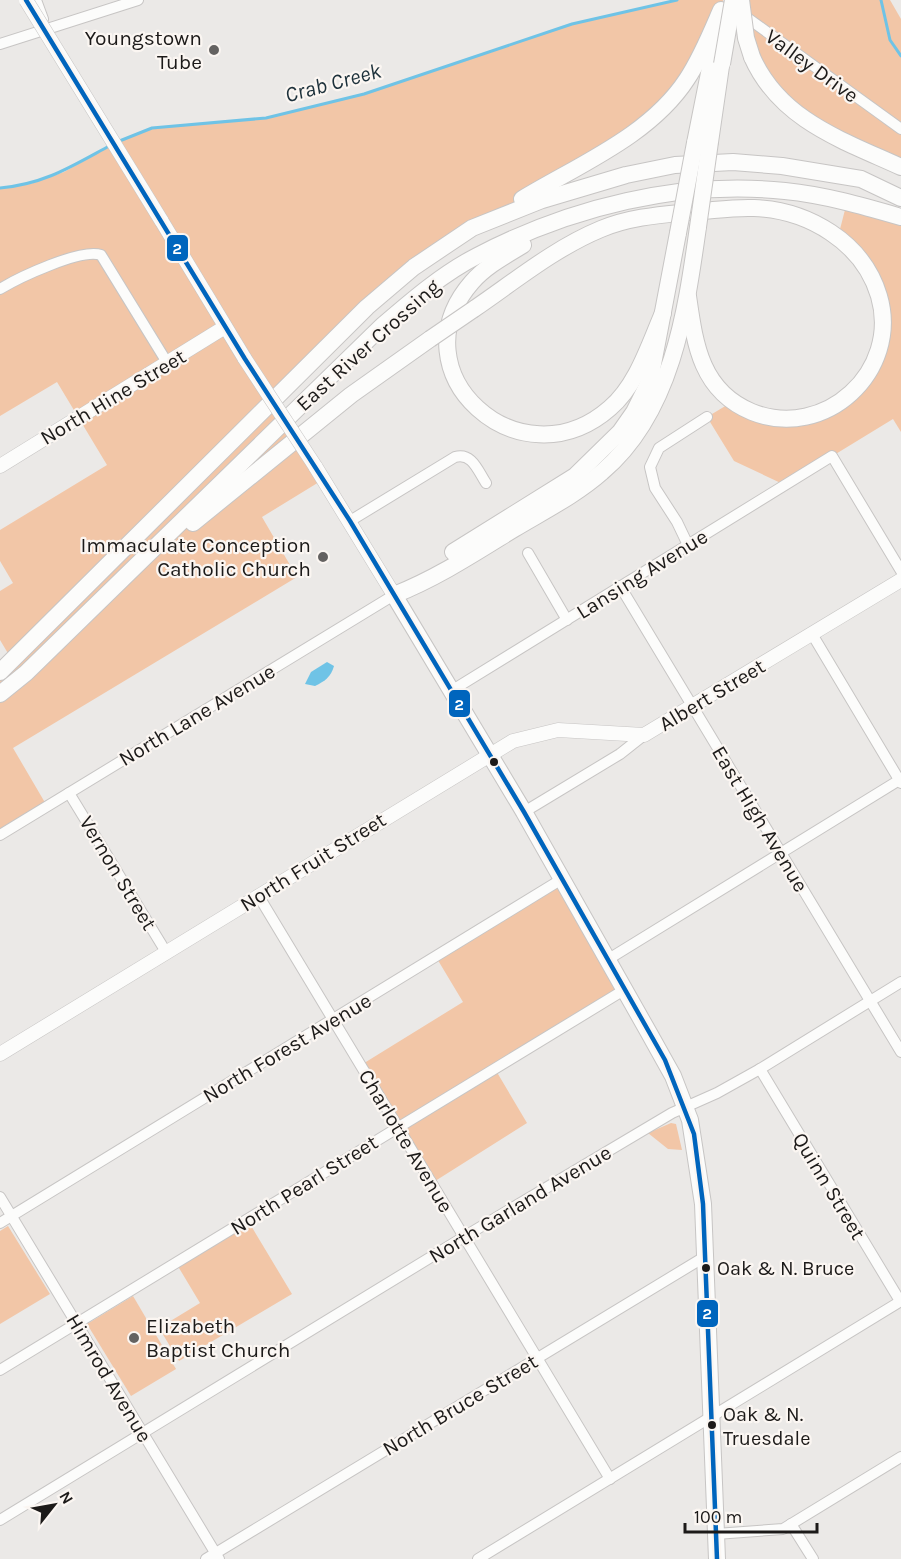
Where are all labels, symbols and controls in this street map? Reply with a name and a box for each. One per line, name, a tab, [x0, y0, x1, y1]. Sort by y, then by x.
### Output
street label: Valley Drive	[761, 24, 863, 108]
place label: Youngstown Tube	[85, 26, 202, 74]
marker: Youngstown Tube	[207, 43, 221, 57]
water label: Crab Creek	[282, 58, 385, 108]
line badge: 2	[166, 234, 189, 262]
text: 2	[172, 239, 182, 258]
street label: East River Crossing	[291, 274, 445, 416]
street label: North Hine Street	[36, 344, 190, 450]
street label: Lansing Avenue	[572, 524, 712, 624]
place label: Immaculate Conception Catholic Church	[80, 533, 311, 581]
marker: Immaculate Conception Catholic Church	[316, 550, 330, 564]
street label: Albert Street	[655, 654, 769, 736]
street label: North Lane Avenue	[115, 659, 279, 771]
line badge: 2	[448, 689, 471, 718]
text: 2	[454, 695, 464, 714]
street label: East High Avenue	[707, 742, 813, 896]
unlabelled marker	[488, 756, 500, 768]
street label: North Fruit Street	[236, 807, 390, 916]
street label: Vernon Street	[74, 812, 162, 935]
street label: North Forest Avenue	[198, 988, 376, 1108]
street label: Charlotte Avenue	[354, 1065, 458, 1217]
street label: Quinn Street	[788, 1128, 870, 1244]
street label: North Pearl Street	[226, 1130, 382, 1240]
street label: North Garland Avenue	[425, 1140, 615, 1268]
place label: Oak & N. Bruce	[717, 1257, 854, 1280]
marker: Oak & N. Bruce	[700, 1262, 712, 1274]
line badge: 2	[696, 1299, 719, 1328]
text: 2	[702, 1304, 712, 1323]
street label: Himrod Avenue	[61, 1309, 157, 1447]
place label: Elizabeth Baptist Church	[146, 1314, 290, 1362]
marker: Elizabeth Baptist Church	[127, 1331, 141, 1345]
street label: North Bruce Street	[378, 1349, 542, 1461]
place label: Oak & N. Truesdale	[723, 1403, 810, 1450]
marker: Oak & N. Truesdale	[706, 1419, 718, 1431]
north arrow	[24, 1475, 84, 1535]
text: N	[55, 1488, 78, 1507]
scale bar	[685, 1496, 817, 1534]
text: 100 m	[694, 1506, 742, 1528]

